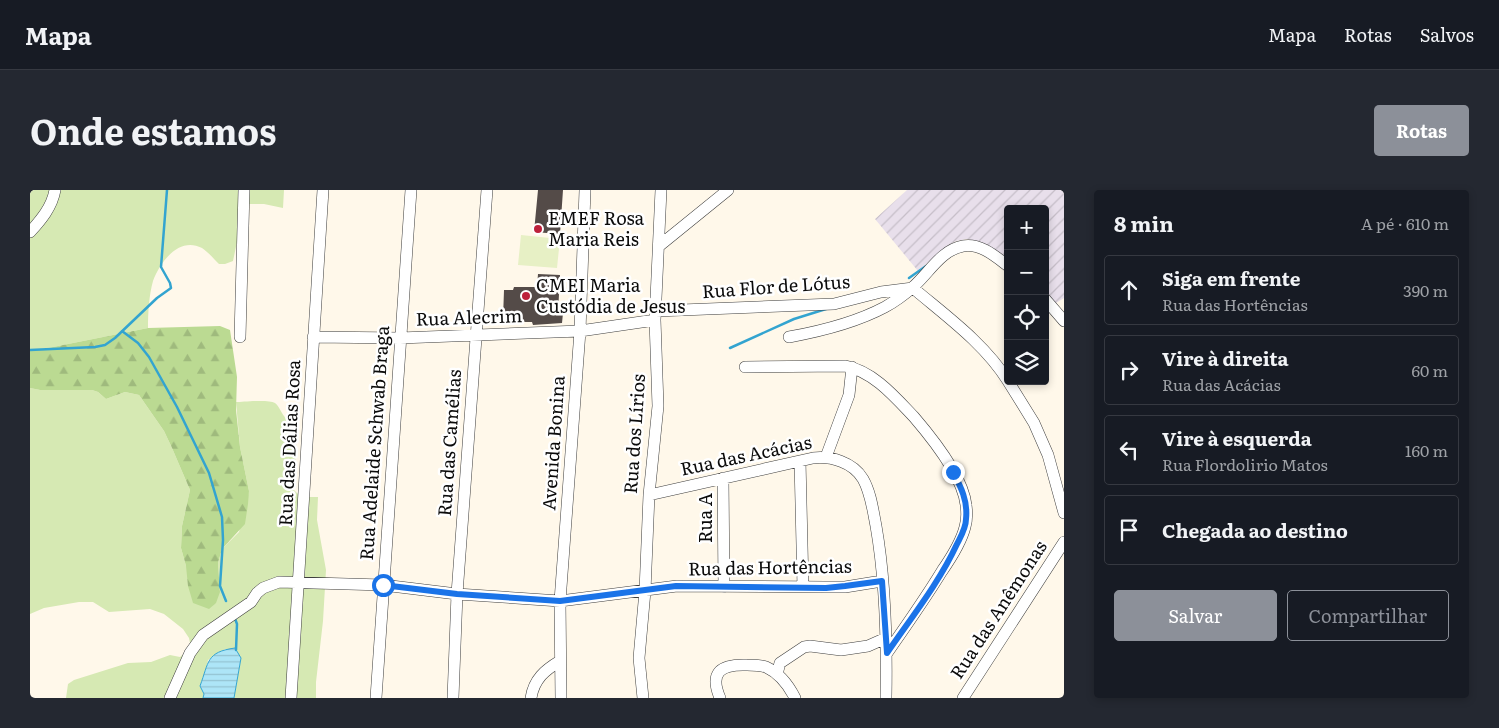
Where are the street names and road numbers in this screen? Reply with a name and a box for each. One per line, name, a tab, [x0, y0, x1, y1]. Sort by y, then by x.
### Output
street label: Rua Flor de Lótus	[701, 267, 851, 304]
street label: Rua Alecrim	[415, 301, 523, 332]
street label: Rua Adelaide Schwab Braga	[352, 324, 395, 561]
street label: Rua das Dálias Rosa	[271, 359, 306, 527]
street label: Rua das Camélias	[430, 369, 467, 517]
street label: Rua dos Lírios	[616, 373, 651, 495]
street label: Avenida Bonina	[534, 374, 571, 511]
street label: Rua das Acácias	[678, 427, 814, 482]
street label: Rua A	[691, 493, 718, 543]
street label: Rua das Anêmonas	[943, 535, 1053, 684]
street label: Rua das Hortências	[688, 552, 852, 581]

